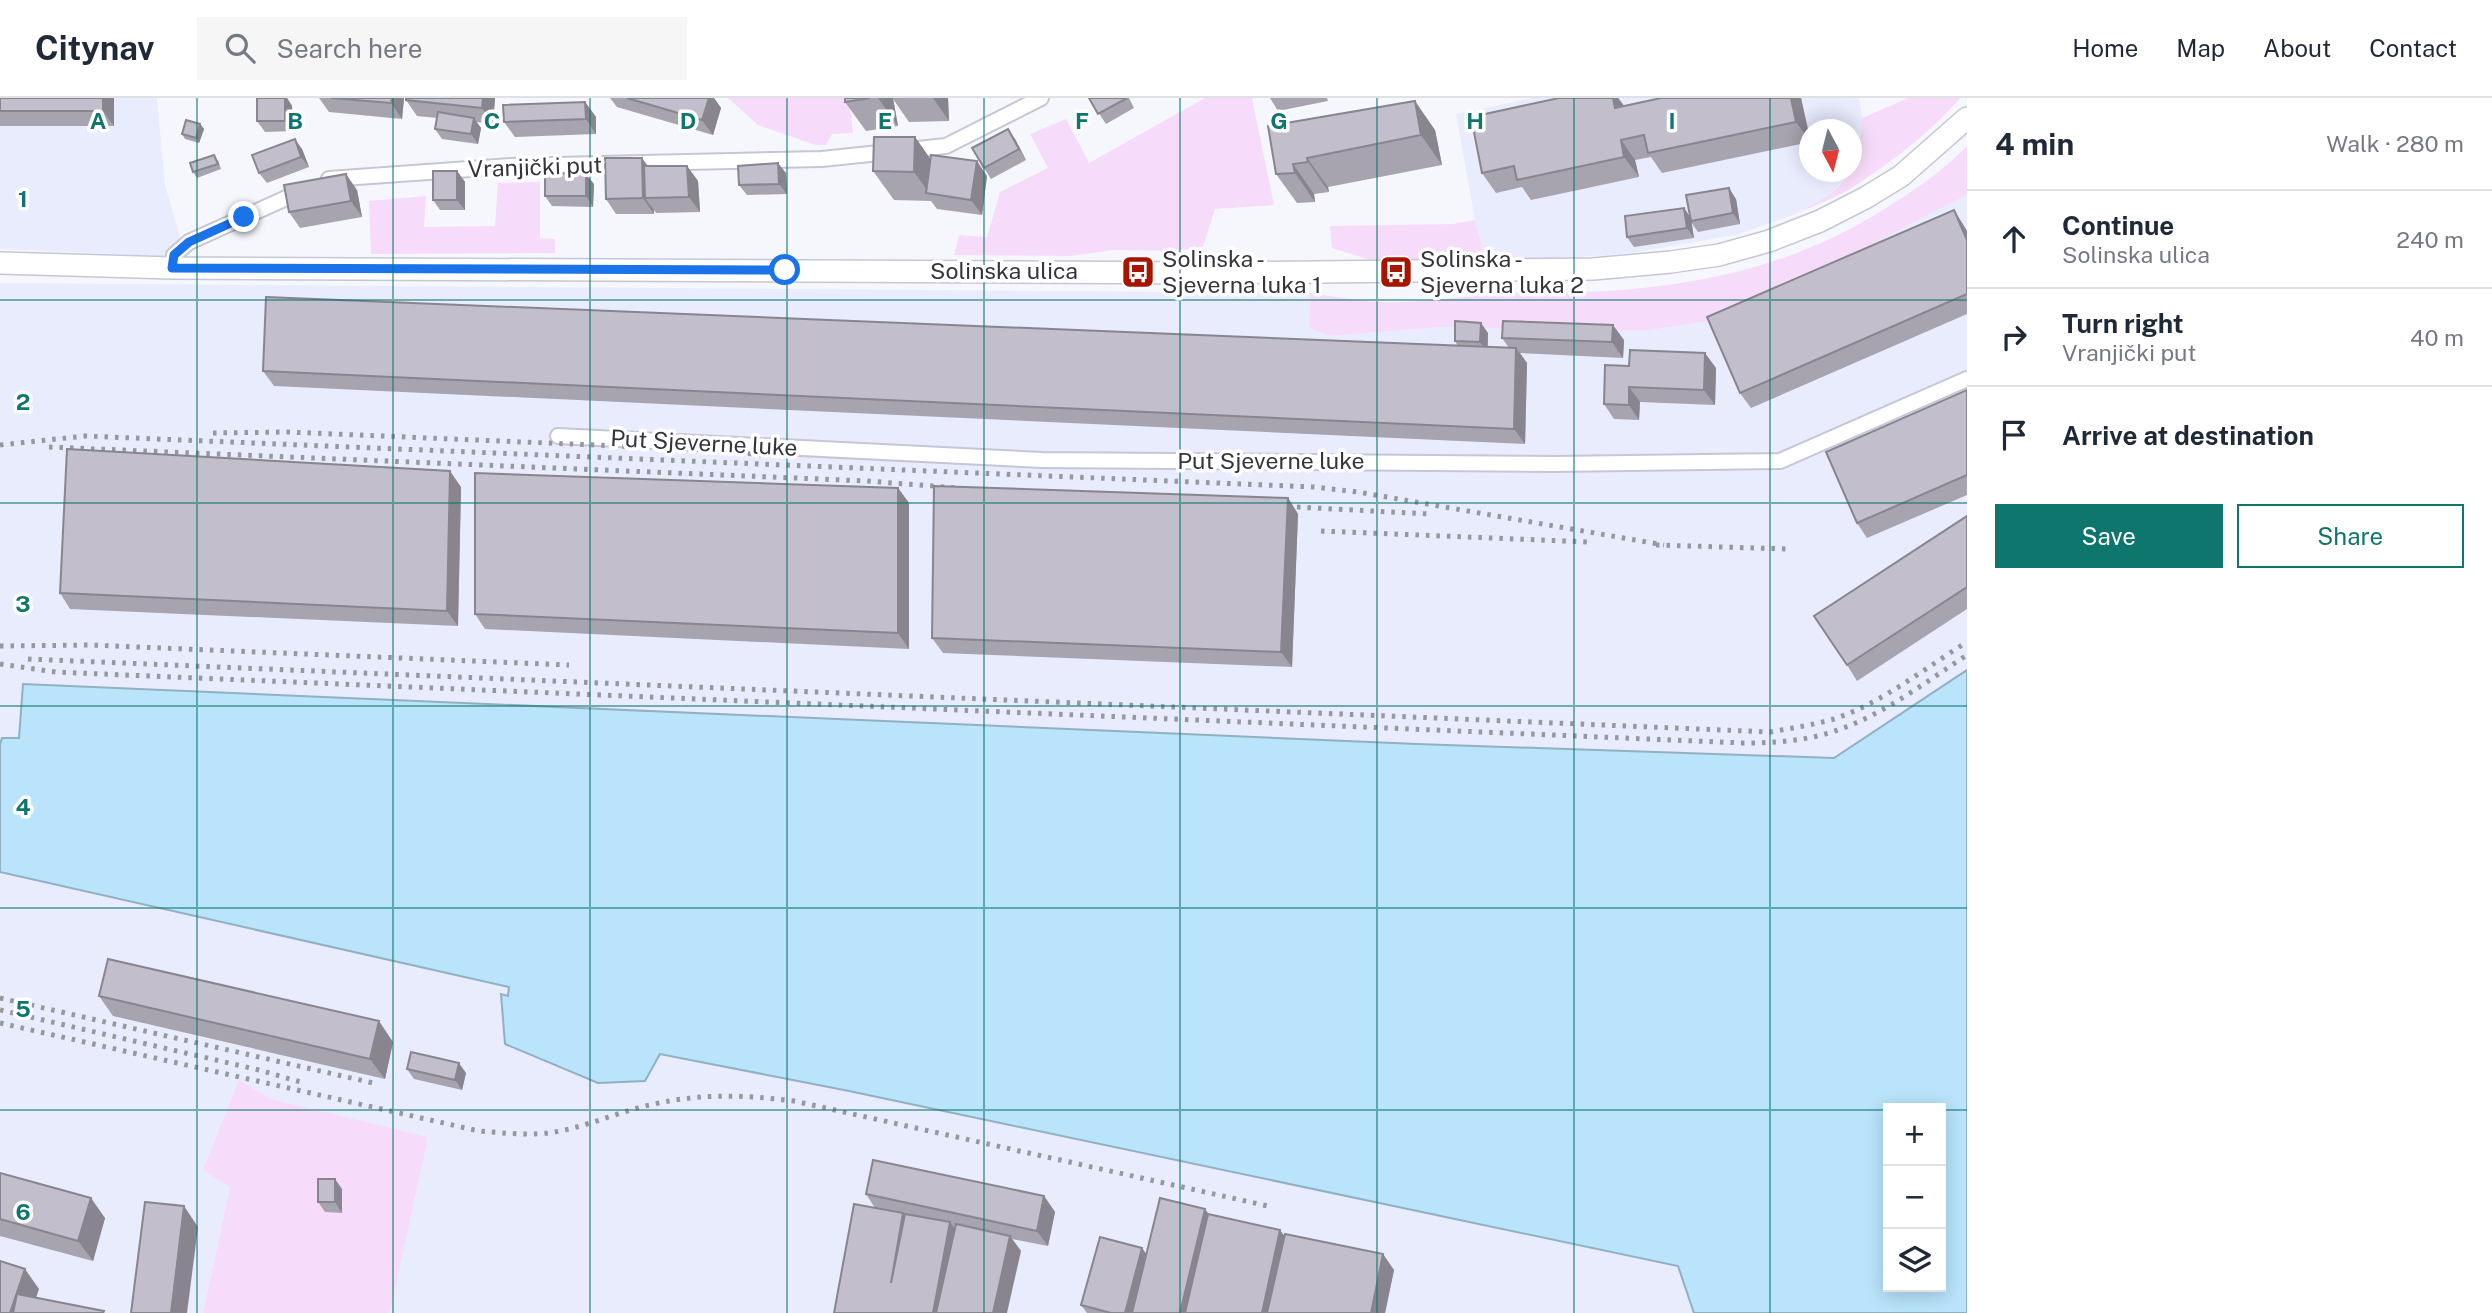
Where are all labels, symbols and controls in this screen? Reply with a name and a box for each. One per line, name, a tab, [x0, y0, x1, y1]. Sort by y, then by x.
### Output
search box	[197, 17, 687, 80]
text: Citynav	[35, 29, 155, 67]
icon: search	[221, 29, 259, 67]
text: Search here	[277, 33, 423, 64]
text: Home	[2072, 34, 2138, 62]
text: Map	[2176, 34, 2225, 62]
text: About	[2263, 34, 2331, 62]
text: Contact	[2369, 34, 2457, 62]
text: A	[90, 107, 107, 134]
text: B	[287, 107, 303, 134]
text: C	[484, 107, 500, 134]
text: D	[680, 107, 696, 134]
text: E	[878, 107, 892, 134]
text: F	[1075, 107, 1089, 134]
text: G	[1270, 107, 1288, 134]
text: H	[1466, 107, 1484, 134]
text: I	[1668, 107, 1676, 134]
north arrow	[1799, 119, 1862, 182]
text: 4 min	[1995, 126, 2074, 162]
text: Walk · 280 m	[2326, 130, 2464, 157]
street label: Vranjički put	[467, 151, 603, 182]
text: 1	[18, 185, 28, 212]
route end	[228, 201, 259, 232]
text: Continue	[2062, 210, 2174, 241]
icon: ahead	[1995, 220, 2033, 258]
text: 240 m	[2396, 226, 2464, 253]
text: Solinska ulica	[2062, 241, 2210, 268]
place label: Solinska - Sjeverna luka 1	[1162, 245, 1322, 298]
place label: Solinska - Sjeverna luka 2	[1420, 245, 1584, 298]
bus stop icon: Solinska - Sjeverna luka 1	[1119, 253, 1157, 291]
bus stop icon: Solinska - Sjeverna luka 2	[1377, 253, 1415, 291]
route start	[769, 254, 800, 285]
street label: Solinska ulica	[930, 257, 1078, 284]
text: Turn right	[2062, 308, 2184, 339]
icon: right	[1995, 318, 2033, 356]
text: 40 m	[2410, 324, 2464, 351]
text: Vranjički put	[2062, 339, 2196, 366]
text: 2	[16, 388, 30, 415]
icon: arrive	[1995, 416, 2033, 454]
text: Arrive at destination	[2062, 420, 2314, 451]
street label: Put Sjeverne luke	[610, 424, 798, 461]
street label: Put Sjeverne luke	[1177, 447, 1365, 474]
button: Save	[1995, 504, 2223, 568]
button: Share	[2237, 504, 2464, 568]
text: 3	[15, 590, 31, 617]
text: 4	[15, 793, 31, 820]
text: 5	[15, 995, 31, 1022]
map controls	[1883, 1103, 1946, 1292]
button: +	[1883, 1103, 1946, 1166]
button: −	[1883, 1166, 1946, 1229]
text: 6	[15, 1198, 31, 1225]
button: layers	[1883, 1229, 1946, 1292]

